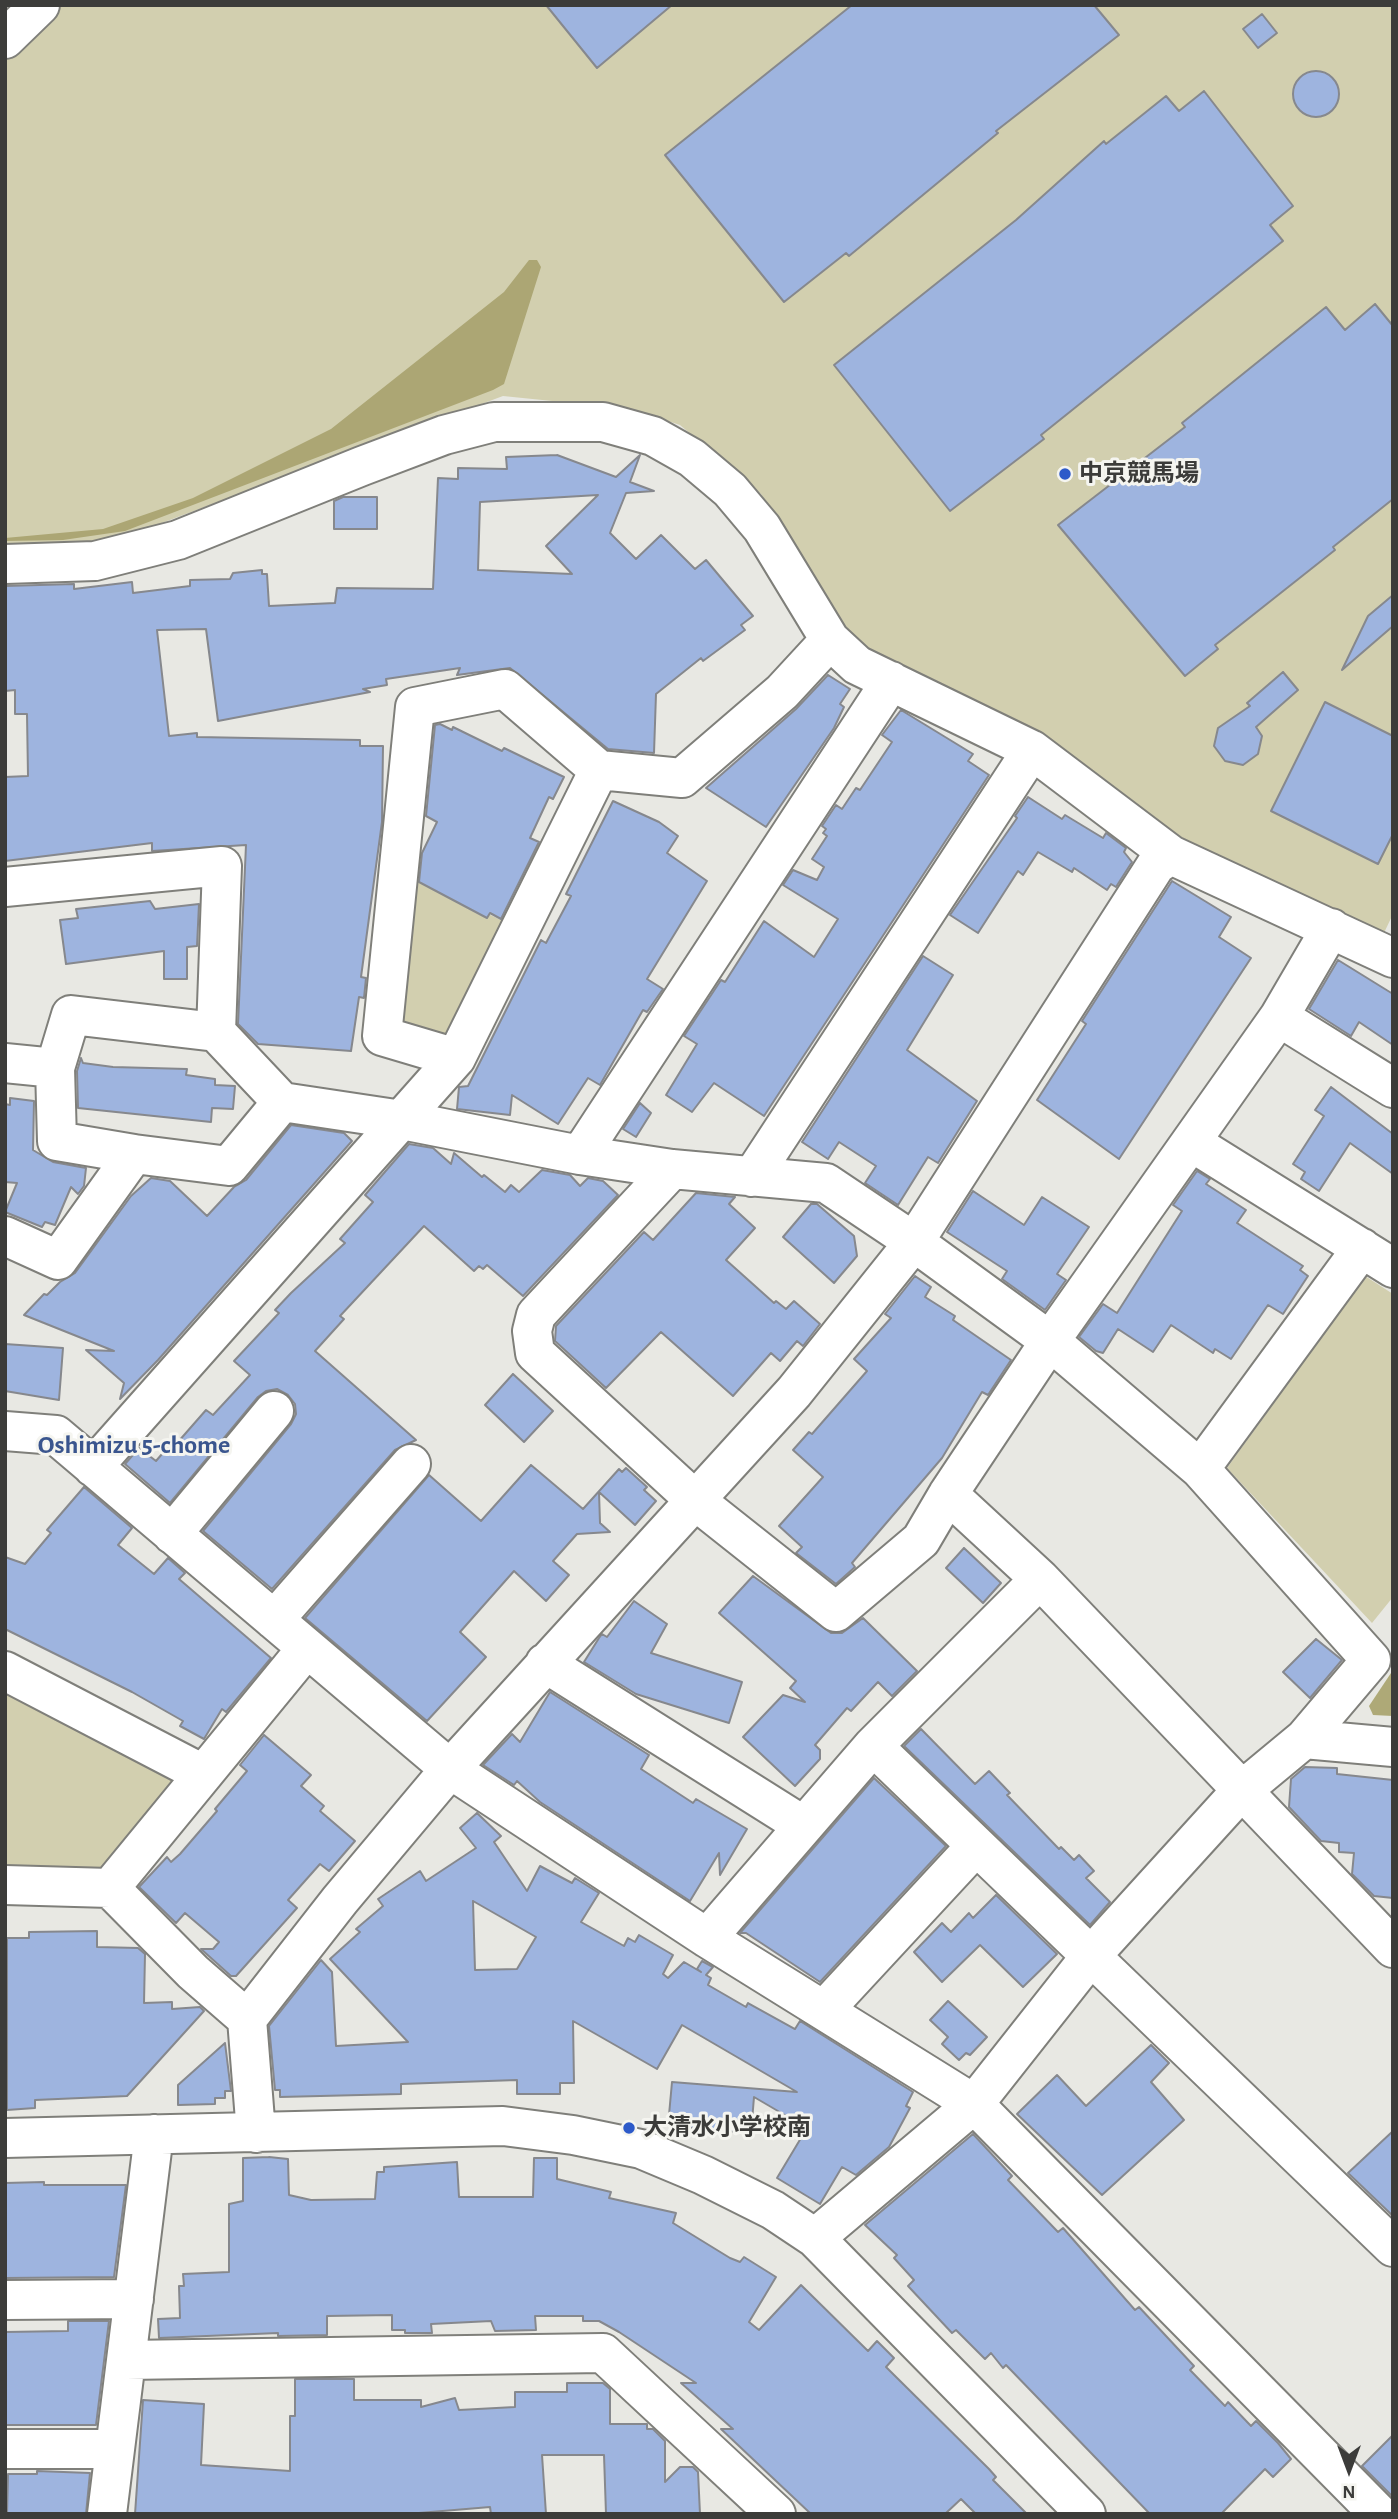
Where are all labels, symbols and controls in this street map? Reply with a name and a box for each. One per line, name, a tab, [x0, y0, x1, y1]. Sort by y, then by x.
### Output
place label: 中京競馬場	[1079, 460, 1199, 488]
marker: 中京競馬場	[1057, 466, 1073, 482]
district label: Oshimizu 5-chome	[38, 1429, 230, 1461]
place label: 大清水小学校南	[643, 2114, 811, 2142]
marker: 大清水小学校南	[621, 2120, 637, 2136]
north arrow	[1314, 2435, 1384, 2505]
text: N	[1342, 2482, 1356, 2501]

